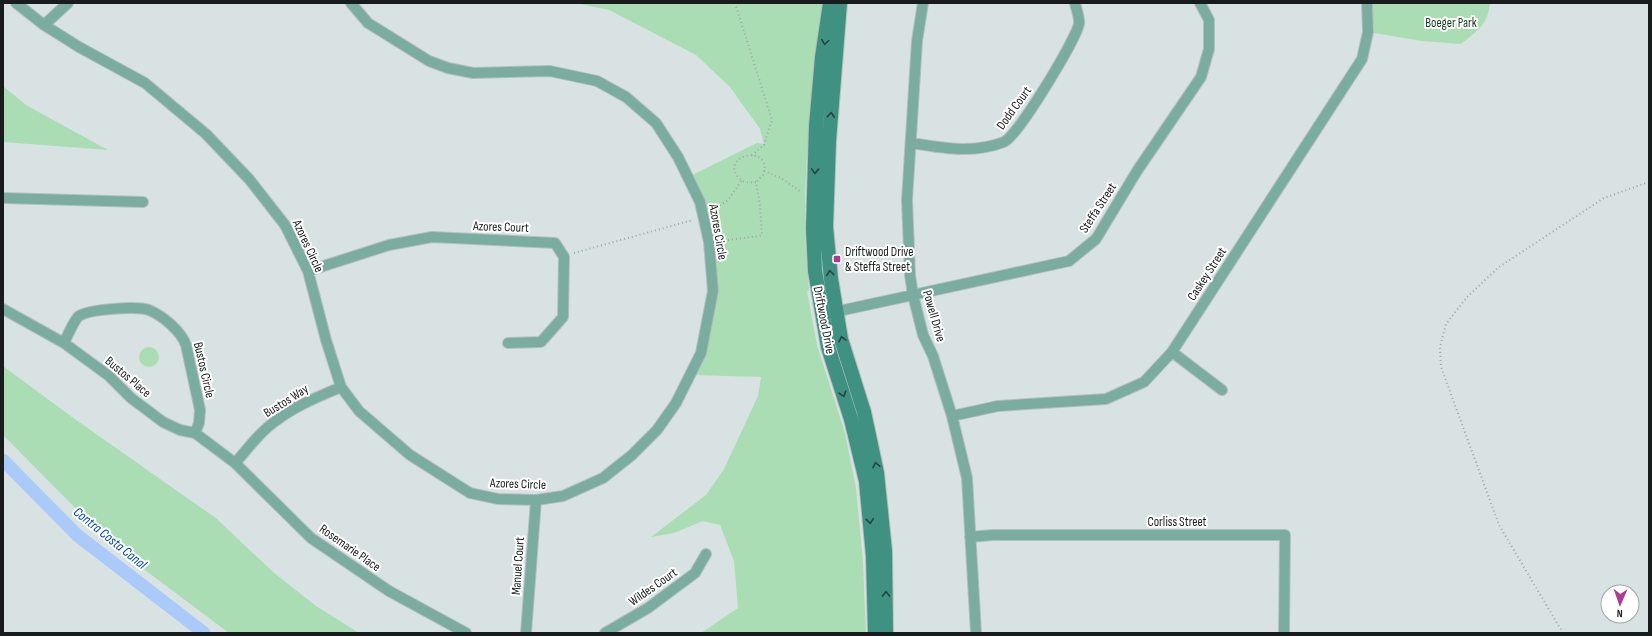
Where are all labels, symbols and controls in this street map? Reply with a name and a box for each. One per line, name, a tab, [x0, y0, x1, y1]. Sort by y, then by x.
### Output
park label: Boeger Park	[1425, 15, 1477, 31]
one-way arrow	[821, 39, 830, 45]
street label: Dodd Court	[993, 83, 1035, 133]
one-way arrow	[827, 112, 836, 118]
one-way arrow	[811, 168, 819, 174]
street label: Steffa Street	[1076, 180, 1120, 236]
street label: Azores Circle	[705, 202, 731, 261]
street label: Azores Circle	[288, 216, 327, 275]
street label: Azores Court	[472, 218, 529, 236]
place label: Driftwood Drive & Steffa Street	[845, 244, 913, 275]
street label: Caskey Street	[1184, 244, 1230, 304]
marker: Driftwood Drive & Steffa Street	[832, 254, 842, 264]
one-way arrow	[826, 270, 835, 276]
street label: Driftwood Drive	[810, 285, 838, 355]
street label: Powell Drive	[919, 288, 949, 344]
one-way arrow	[838, 336, 846, 342]
street label: Bustos Circle	[190, 340, 218, 400]
street label: Bustos Place	[102, 353, 154, 401]
street label: Bustos Way	[261, 381, 311, 421]
one-way arrow	[838, 391, 847, 398]
one-way arrow	[872, 461, 880, 468]
street label: Azores Circle	[489, 475, 546, 493]
water label: Contra Costa Canal	[70, 503, 150, 573]
street label: Corliss Street	[1147, 514, 1207, 530]
one-way arrow	[865, 518, 874, 524]
street label: Rosemarie Place	[316, 521, 384, 575]
street label: Manuel Court	[508, 536, 528, 596]
street label: Wildes Court	[626, 564, 680, 609]
north arrow	[1600, 584, 1640, 624]
one-way arrow	[881, 591, 890, 597]
text: N	[1616, 607, 1623, 620]

